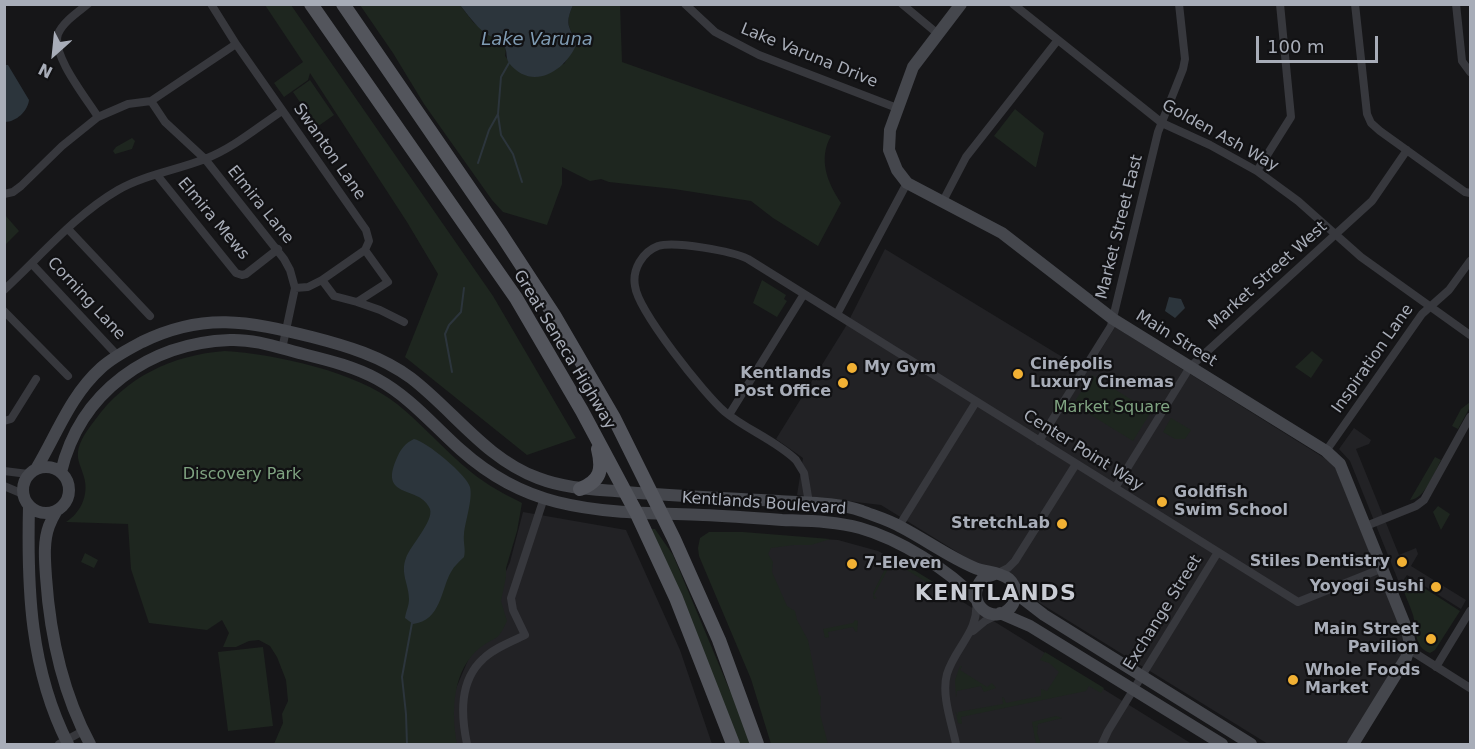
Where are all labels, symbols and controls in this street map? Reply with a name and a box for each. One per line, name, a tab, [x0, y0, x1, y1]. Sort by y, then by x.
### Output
street label: Lake Varuna Drive	[738, 20, 880, 92]
north arrow	[24, 24, 84, 84]
scale bar	[1259, 24, 1380, 62]
water label: Lake Varuna	[481, 29, 593, 51]
text: 100 m	[1267, 36, 1325, 57]
text: N	[35, 59, 56, 82]
street label: Golden Ash Way	[1158, 96, 1282, 176]
street label: Swanton Lane	[289, 100, 369, 204]
street label: Market Street East	[1093, 153, 1147, 301]
street label: Elmira Lane	[223, 162, 297, 248]
street label: Elmira Mews	[173, 174, 253, 264]
street label: Market Street West	[1205, 218, 1331, 334]
street label: Corning Lane	[43, 254, 129, 344]
street label: Great Seneca Highway	[509, 267, 619, 433]
street label: Inspiration Lane	[1328, 301, 1418, 417]
street label: Main Street	[1132, 307, 1220, 371]
place label: Cinépolis Luxury Cinemas	[1030, 355, 1174, 393]
place label: My Gym	[864, 358, 936, 378]
marker: My Gym	[845, 361, 859, 375]
place label: Kentlands Post Office	[734, 364, 831, 402]
marker: Cinépolis Luxury Cinemas	[1011, 367, 1025, 381]
marker: Kentlands Post Office	[836, 376, 850, 390]
park label: Market Square	[1054, 398, 1170, 418]
street label: Center Point Way	[1019, 406, 1147, 496]
park label: Discovery Park	[183, 465, 301, 485]
place label: Goldfish Swim School	[1174, 483, 1288, 521]
street label: Kentlands Boulevard	[681, 489, 847, 519]
marker: Goldfish Swim School	[1155, 495, 1169, 509]
place label: StretchLab	[951, 514, 1050, 534]
marker: StretchLab	[1055, 517, 1069, 531]
street label: Exchange Street	[1120, 552, 1206, 674]
place label: Stiles Dentistry	[1250, 552, 1390, 572]
place label: 7-Eleven	[864, 554, 942, 574]
marker: Stiles Dentistry	[1395, 555, 1409, 569]
marker: 7-Eleven	[845, 557, 859, 571]
place label: Yoyogi Sushi	[1310, 577, 1424, 597]
marker: Yoyogi Sushi	[1429, 580, 1443, 594]
district label: KENTLANDS	[915, 581, 1077, 607]
place label: Main Street Pavilion	[1313, 620, 1419, 658]
marker: Main Street Pavilion	[1424, 632, 1438, 646]
place label: Whole Foods Market	[1305, 661, 1420, 699]
marker: Whole Foods Market	[1286, 673, 1300, 687]

